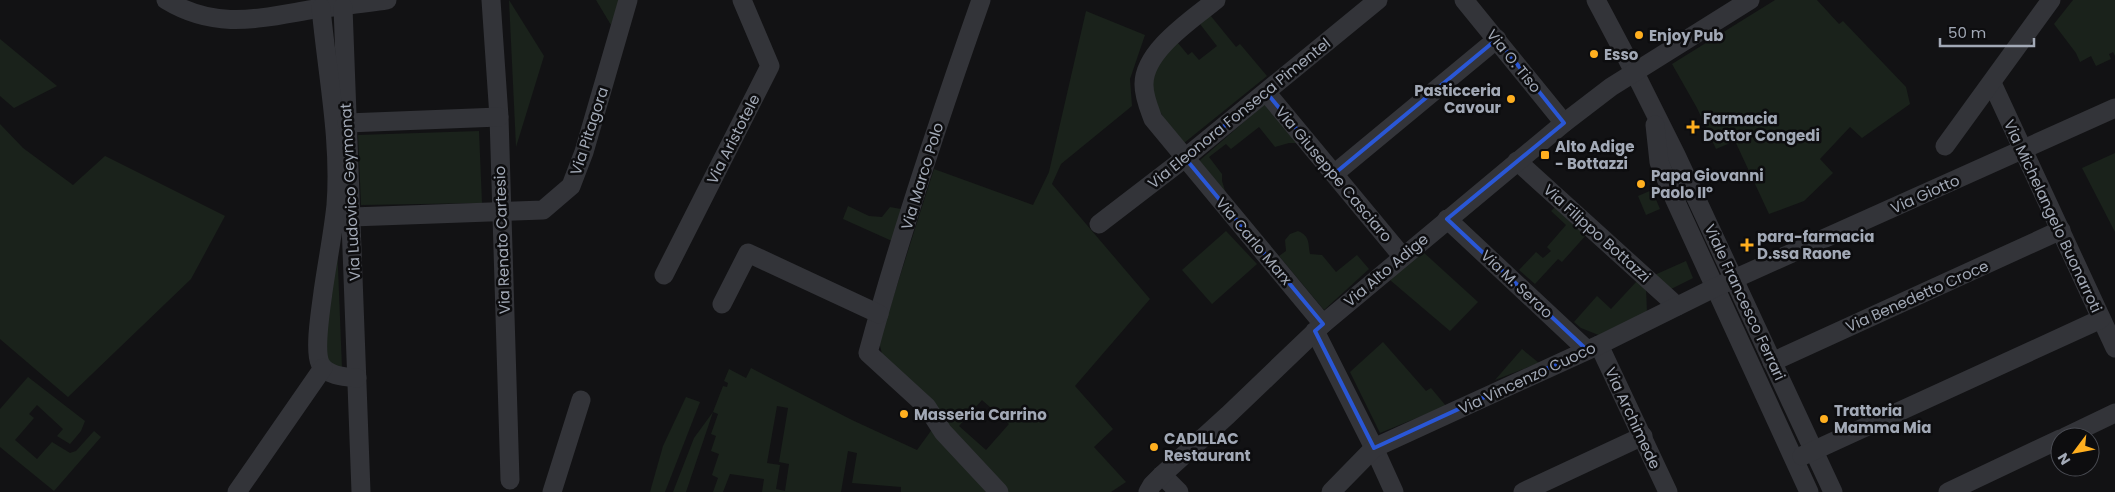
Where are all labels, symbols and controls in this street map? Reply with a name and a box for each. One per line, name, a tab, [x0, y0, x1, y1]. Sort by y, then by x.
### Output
scale bar	[1940, 15, 2034, 47]
text: 50 m	[1948, 22, 1986, 43]
street label: Via O. Tiso	[1482, 25, 1546, 97]
place label: Enjoy Pub	[1649, 25, 1724, 46]
marker: Enjoy Pub	[1633, 29, 1645, 41]
street label: Via Eleonora Fonseca Pimentel	[1143, 33, 1335, 193]
place label: Esso	[1604, 44, 1639, 65]
marker: Esso	[1588, 48, 1600, 60]
place label: Pasticceria Cavour	[1414, 80, 1502, 118]
street label: Via Pitagora	[565, 84, 613, 178]
street label: Via Aristotele	[701, 91, 765, 187]
marker: Pasticceria Cavour	[1505, 93, 1517, 105]
street label: Via Ludovico Geymonat	[335, 102, 365, 282]
street label: Via Giuseppe Casciaro	[1271, 102, 1397, 246]
place label: Farmacia Dottor Congedi	[1703, 108, 1820, 146]
street label: Via Michelangelo Buonarroti	[1999, 116, 2107, 316]
street label: Via Marco Polo	[896, 120, 948, 232]
marker: Farmacia Dottor Congedi	[1687, 121, 1699, 133]
place label: Alto Adige - Bottazzi	[1555, 136, 1634, 174]
marker: Alto Adige - Bottazzi	[1539, 149, 1551, 161]
street label: Via Renato Cartesio	[489, 165, 515, 315]
place label: Papa Giovanni Paolo II°	[1651, 165, 1764, 203]
street label: Via Giotto	[1887, 169, 1963, 219]
marker: Papa Giovanni Paolo II°	[1635, 178, 1647, 190]
street label: Via Filippo Bottazzi	[1539, 179, 1655, 287]
street label: Via Carlo Marx	[1211, 193, 1297, 289]
street label: Viale Francesco Ferrari	[1700, 220, 1790, 384]
place label: para-farmacia D.ssa Raone	[1757, 226, 1874, 264]
street label: Via Alto Adige	[1339, 228, 1433, 312]
marker: para-farmacia D.ssa Raone	[1741, 239, 1753, 251]
street label: Via M. Serao	[1476, 245, 1558, 323]
street label: Via Benedetto Croce	[1842, 255, 1992, 337]
street label: Via Vincenzo Cuoco	[1455, 337, 1599, 419]
street label: Via Archimede	[1600, 364, 1666, 472]
place label: Trattoria Mamma Mia	[1834, 400, 1931, 438]
place label: Masseria Carrino	[914, 404, 1047, 425]
marker: Masseria Carrino	[898, 408, 910, 420]
marker: Trattoria Mamma Mia	[1818, 413, 1830, 425]
north arrow	[2050, 427, 2100, 477]
place label: CADILLAC Restaurant	[1164, 428, 1251, 466]
marker: CADILLAC Restaurant	[1148, 441, 1160, 453]
text: N	[2053, 449, 2075, 469]

